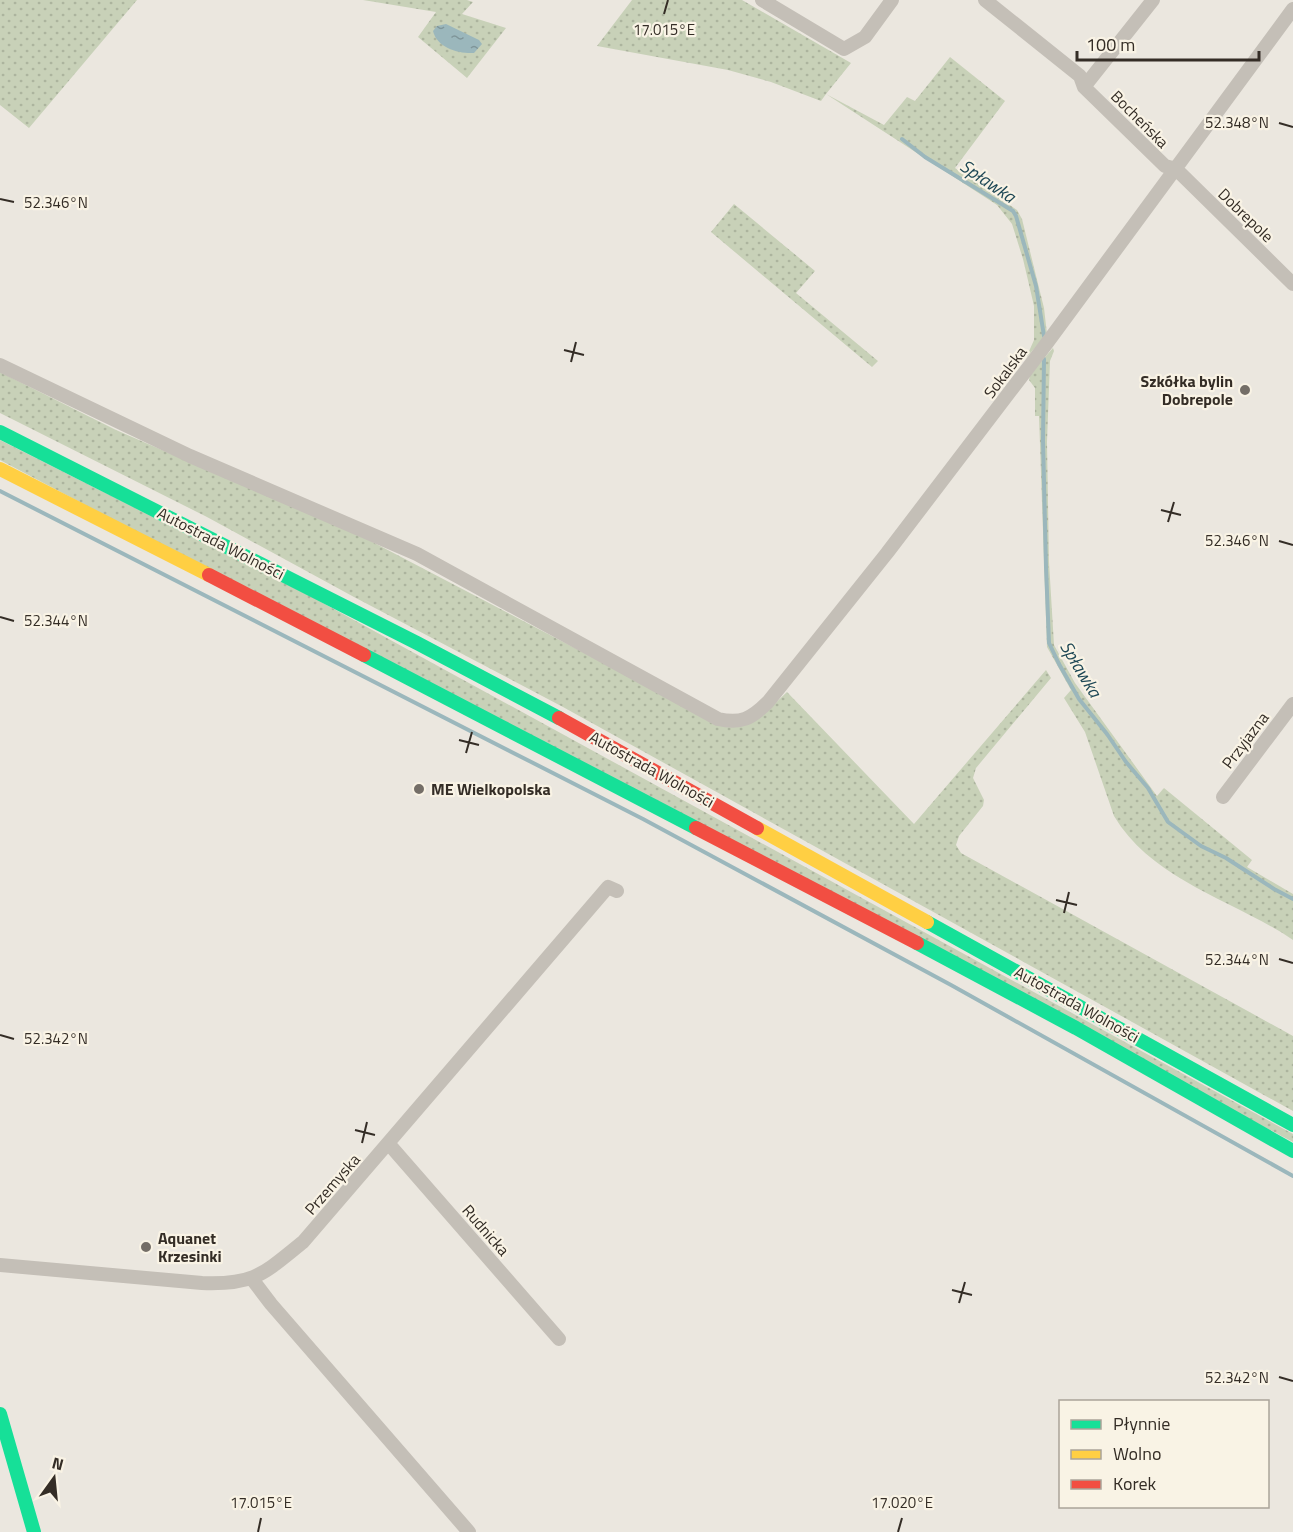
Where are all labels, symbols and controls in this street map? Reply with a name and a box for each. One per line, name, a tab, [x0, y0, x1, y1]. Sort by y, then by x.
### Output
text: 17.015°E	[633, 18, 695, 41]
scale bar	[1077, 24, 1258, 62]
text: 100 m	[1086, 31, 1135, 58]
street label: Bocheńska	[1105, 84, 1175, 154]
text: 52.348°N	[1205, 111, 1269, 134]
water label: Spławka	[955, 153, 1022, 210]
street label: Dobrepole	[1213, 182, 1279, 248]
text: 52.346°N	[24, 191, 88, 214]
street label: Sokalska	[978, 341, 1032, 403]
place label: Szkółka bylin Dobrepole	[1141, 369, 1233, 411]
marker: Szkółka bylin Dobrepole	[1238, 383, 1252, 397]
street label: Autostrada Wolności	[153, 501, 289, 585]
text: 52.346°N	[1205, 529, 1269, 552]
text: 52.344°N	[24, 609, 88, 632]
water label: Spławka	[1054, 636, 1109, 703]
street label: Przyjazna	[1216, 707, 1274, 773]
street label: Autostrada Wolności	[585, 725, 719, 813]
place label: ME Wielkopolska	[431, 777, 551, 801]
marker: ME Wielkopolska	[412, 782, 426, 796]
text: 52.344°N	[1205, 948, 1269, 971]
street label: Autostrada Wolności	[1010, 960, 1144, 1048]
text: 52.342°N	[24, 1027, 88, 1050]
street label: Przemyska	[299, 1148, 365, 1220]
street label: Rudnicka	[457, 1199, 515, 1261]
place label: Aquanet Krzesinki	[158, 1226, 222, 1268]
marker: Aquanet Krzesinki	[139, 1240, 153, 1254]
text: 52.342°N	[1205, 1366, 1269, 1389]
legend	[1059, 1400, 1269, 1508]
text: Płynnie	[1113, 1410, 1170, 1437]
text: Wolno	[1113, 1440, 1161, 1467]
north arrow	[24, 1448, 84, 1508]
text: N	[49, 1450, 66, 1477]
text: Korek	[1113, 1470, 1157, 1497]
text: 17.015°E	[230, 1491, 292, 1514]
text: 17.020°E	[871, 1491, 933, 1514]

